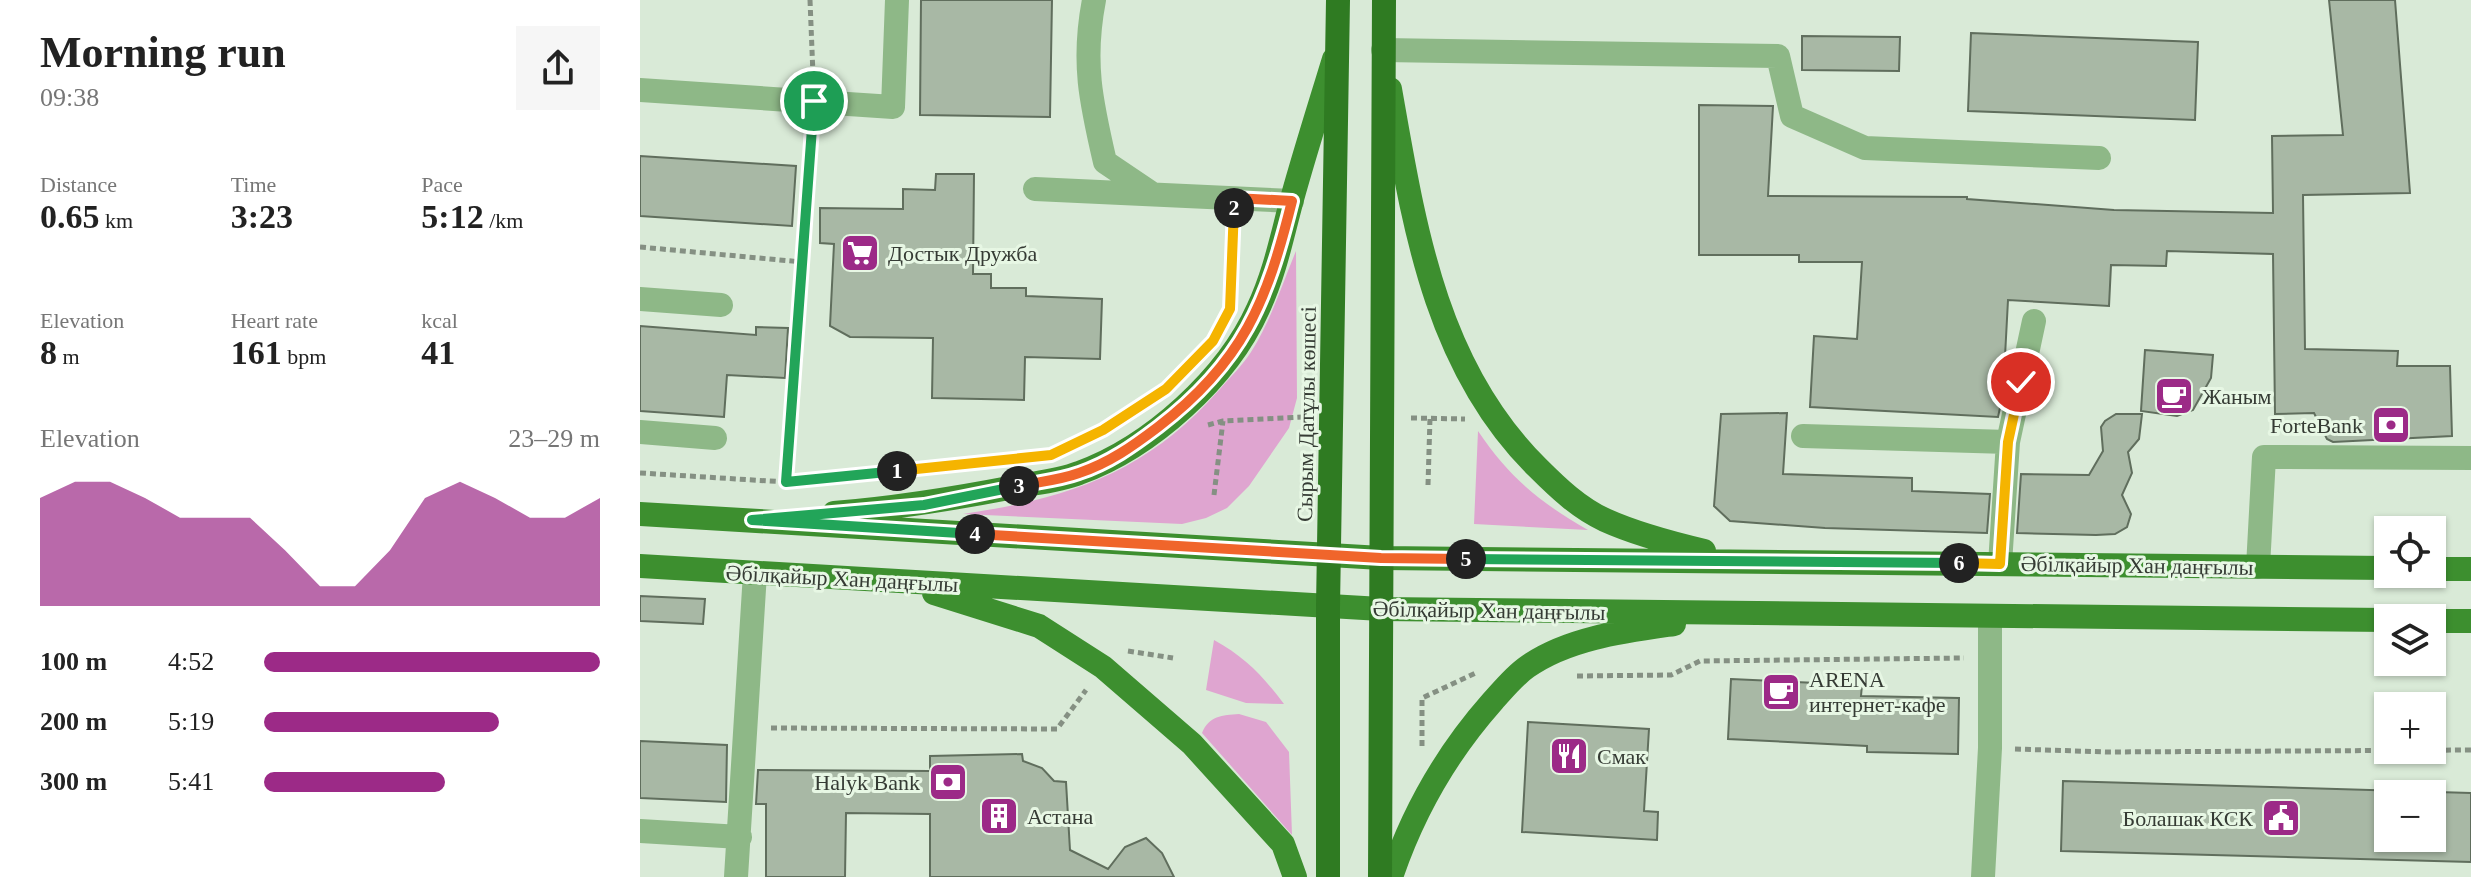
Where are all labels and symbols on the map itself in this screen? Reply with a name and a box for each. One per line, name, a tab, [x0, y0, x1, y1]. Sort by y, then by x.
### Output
pin	[780, 67, 848, 135]
pin: 2	[1214, 188, 1254, 228]
supermarket icon: Достык Дружба	[839, 232, 881, 274]
place label: Достык Дружба	[888, 241, 1037, 266]
street label: Сырым Датұлы көшесі	[1292, 306, 1321, 522]
pin	[1987, 348, 2055, 416]
cafe icon: Жаным	[2153, 375, 2195, 417]
place label: Жаным	[2202, 384, 2271, 409]
bank icon: ForteBank	[2370, 404, 2412, 446]
place label: ForteBank	[2270, 413, 2363, 438]
pin: 1	[877, 451, 917, 491]
pin: 3	[999, 466, 1039, 506]
pin: 4	[955, 514, 995, 554]
pin: 5	[1446, 539, 1486, 579]
pin: 6	[1939, 543, 1979, 583]
street label: Әбілқайыр Хан даңғылы	[2020, 551, 2254, 580]
street label: Әбілқайыр Хан даңғылы	[725, 560, 959, 597]
street label: Әбілқайыр Хан даңғылы	[1372, 596, 1606, 625]
place label: ARENA интернет-кафе	[1809, 667, 1946, 717]
cafe icon: ARENA интернет-кафе	[1760, 671, 1802, 713]
restaurant icon: Смак	[1548, 735, 1590, 777]
place label: Смак	[1597, 744, 1646, 769]
bank icon: Halyk Bank	[927, 761, 969, 803]
place label: Halyk Bank	[814, 770, 920, 795]
building icon: Астана	[978, 795, 1020, 837]
public building icon: Болашак КСК	[2260, 797, 2302, 839]
place label: Астана	[1027, 804, 1094, 829]
place label: Болашак КСК	[2123, 806, 2253, 831]

